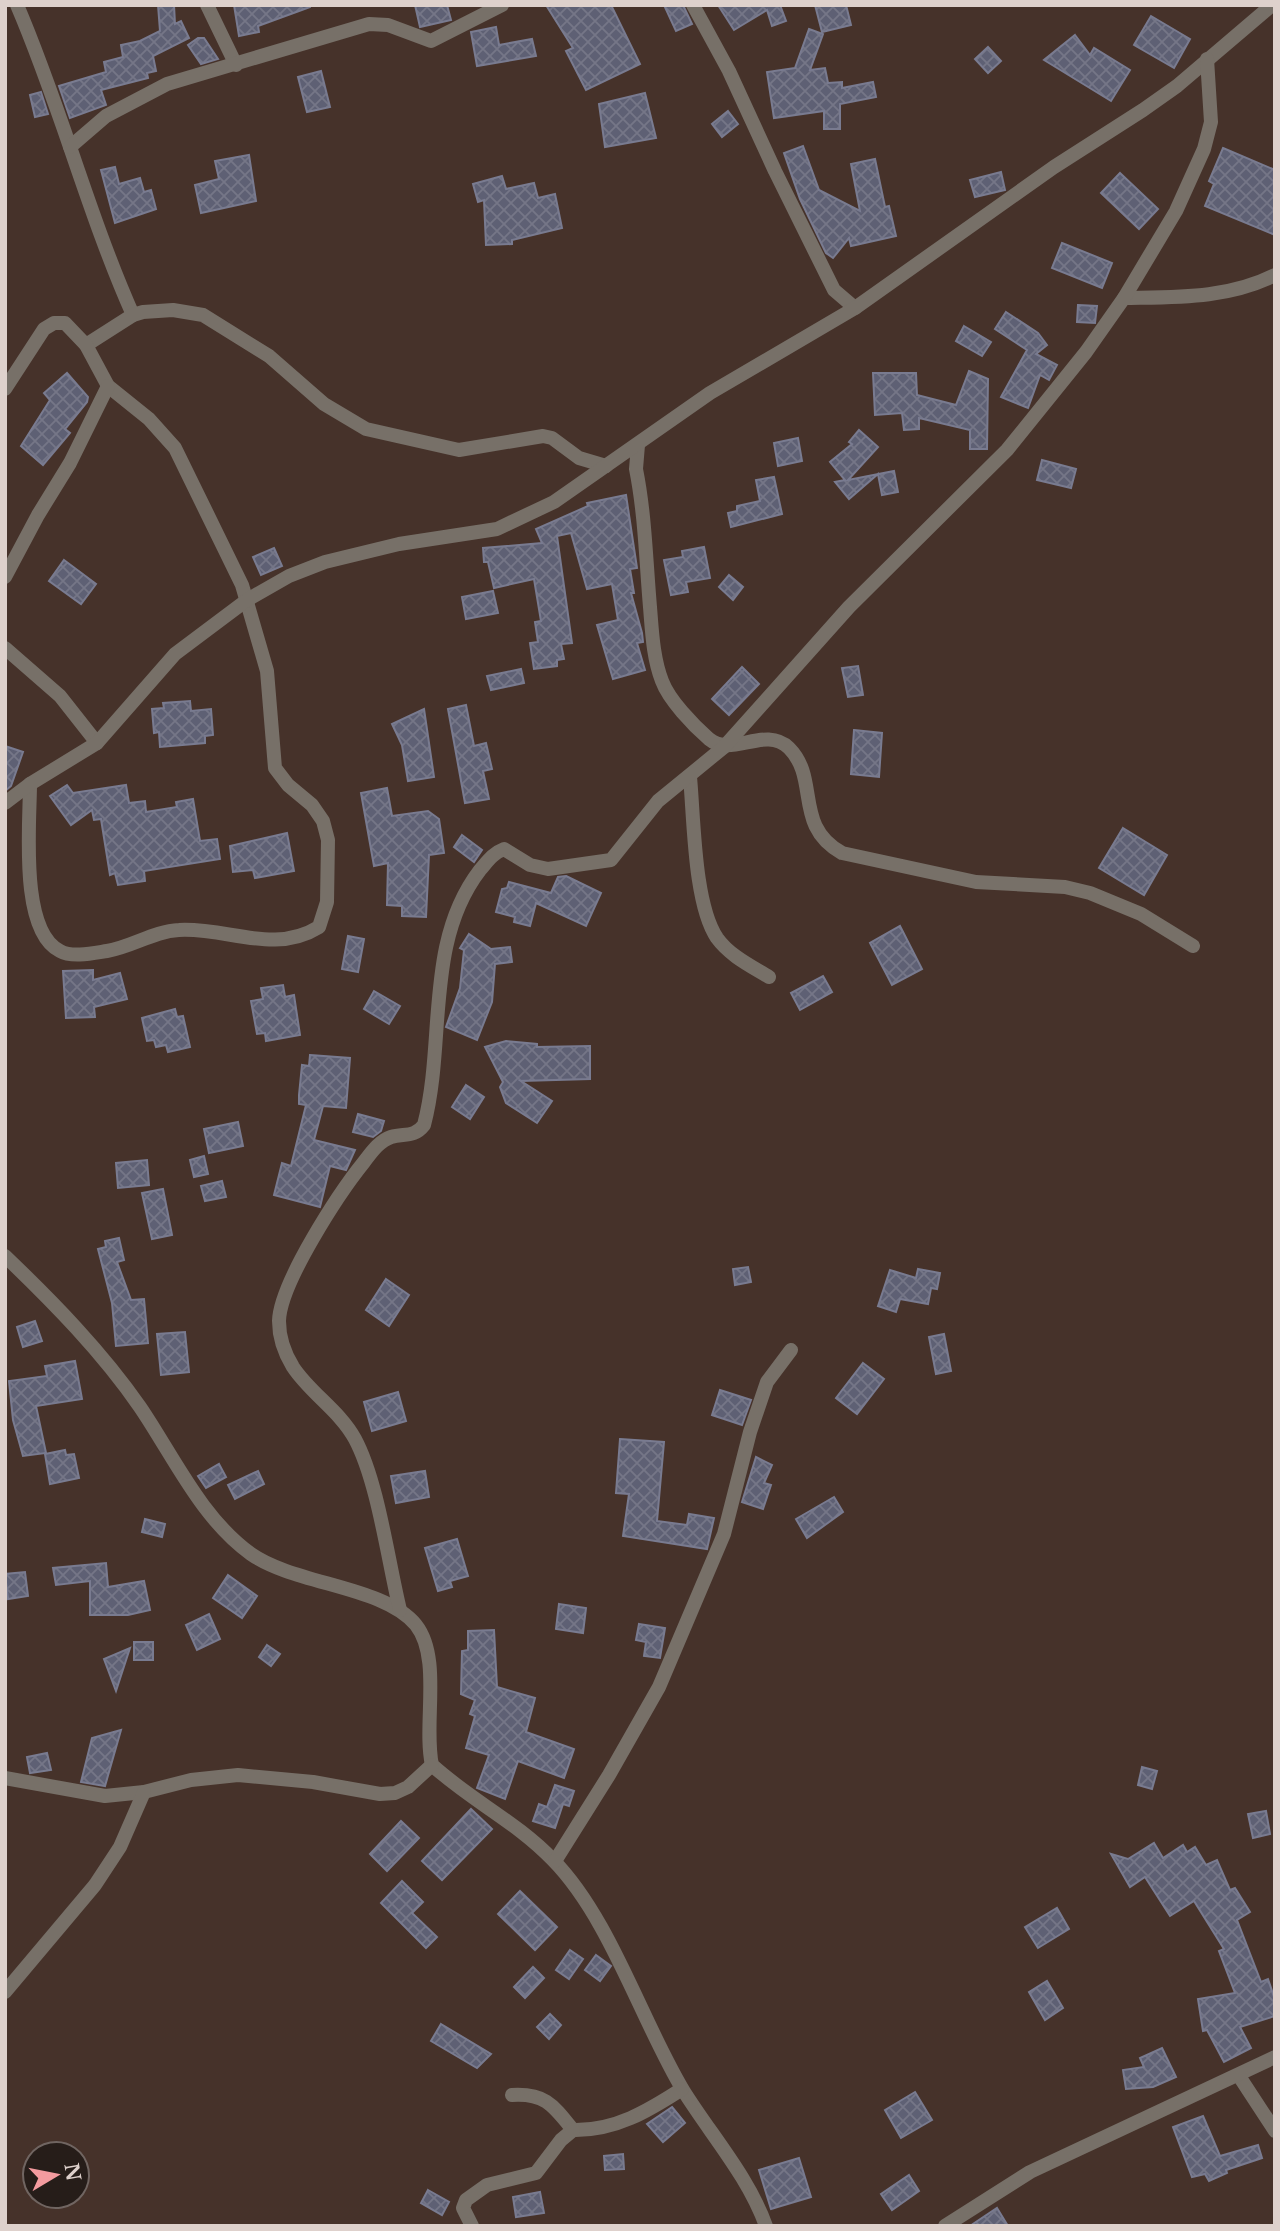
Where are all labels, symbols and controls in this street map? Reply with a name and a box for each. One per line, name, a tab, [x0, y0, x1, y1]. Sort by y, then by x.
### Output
north arrow	[21, 2140, 91, 2210]
text: N	[59, 2161, 85, 2183]

